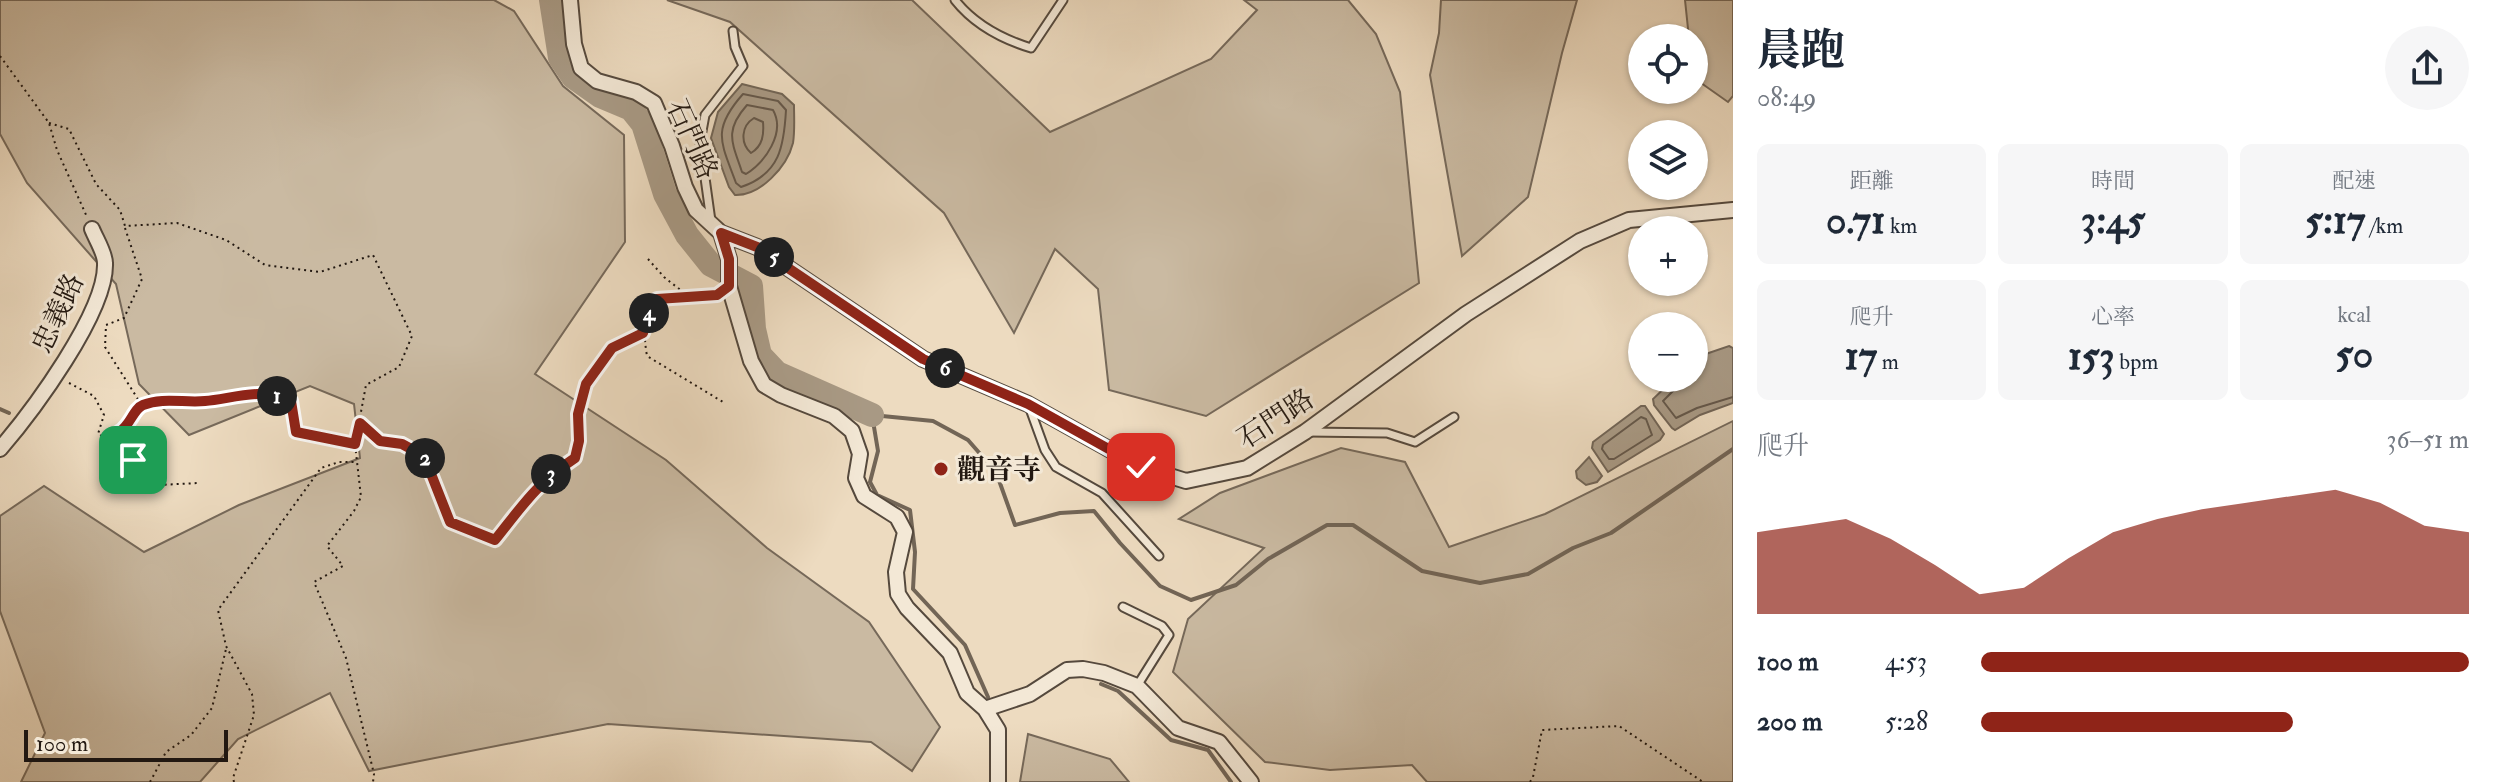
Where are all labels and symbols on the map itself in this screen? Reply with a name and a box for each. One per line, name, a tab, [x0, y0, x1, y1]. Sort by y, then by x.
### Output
street label: 石門路	[659, 94, 725, 185]
pin: 5	[754, 237, 794, 277]
street label: 忠義路	[25, 268, 92, 359]
pin: 4	[629, 293, 669, 333]
pin: 6	[925, 348, 965, 388]
pin: 1	[257, 376, 297, 416]
street label: 石門路	[1231, 382, 1321, 457]
pin	[99, 426, 167, 494]
pin	[1107, 433, 1175, 501]
pin: 2	[405, 438, 445, 478]
place label: 觀音寺	[957, 453, 1041, 488]
pin: 3	[531, 454, 571, 494]
marker: 觀音寺	[932, 460, 950, 478]
scale bar	[24, 726, 228, 762]

